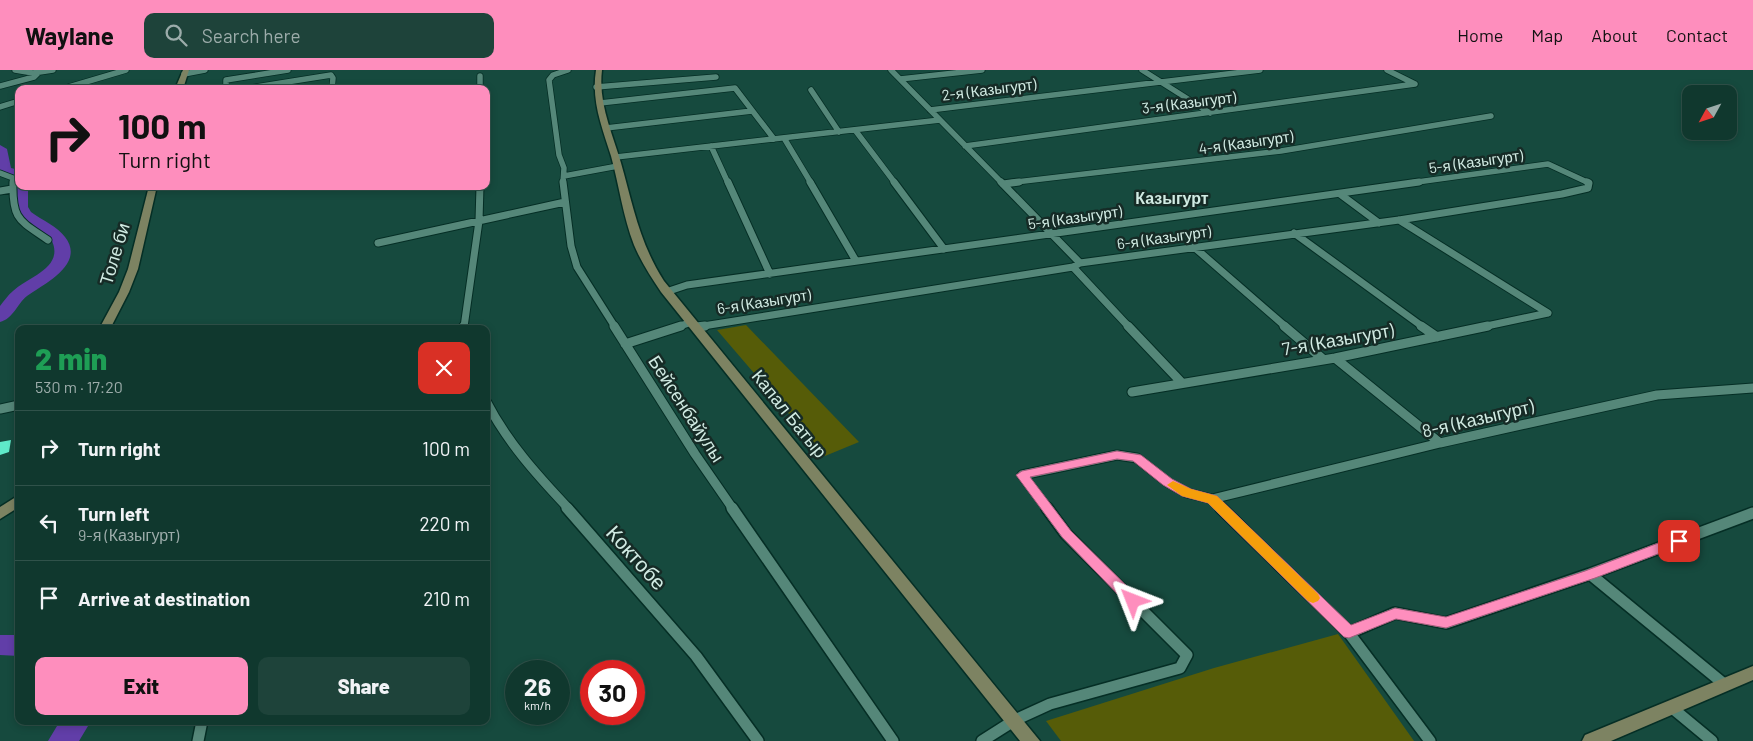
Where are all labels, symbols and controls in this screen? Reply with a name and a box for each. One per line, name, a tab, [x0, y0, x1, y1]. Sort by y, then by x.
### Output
search box	[144, 13, 494, 58]
text: Waylane	[25, 21, 114, 50]
icon: search	[162, 21, 190, 49]
text: Search here	[202, 24, 301, 47]
text: Home	[1457, 24, 1503, 46]
text: Map	[1531, 24, 1563, 46]
text: About	[1591, 24, 1638, 46]
text: Contact	[1666, 24, 1728, 46]
street label: 2-я (Казыгурт)	[941, 74, 1037, 104]
north arrow	[1682, 85, 1738, 140]
map controls	[1682, 85, 1737, 140]
street label: 3-я (Казыгурт)	[1141, 87, 1237, 117]
text: 100 m	[118, 104, 207, 146]
icon: right	[35, 105, 100, 170]
street label: 4-я (Казыгурт)	[1197, 126, 1294, 158]
street label: 5-я (Казыгурт)	[1428, 145, 1524, 177]
text: Turn right	[118, 146, 211, 172]
district label: Казыгурт	[1135, 188, 1209, 207]
street label: 5-я (Казыгурт)	[1027, 201, 1123, 233]
street label: Толе би	[94, 220, 134, 287]
street label: 6-я (Казыгурт)	[1116, 221, 1212, 253]
street label: 6-я (Казыгурт)	[716, 285, 812, 317]
street label: 7-я (Казыгурт)	[1280, 318, 1396, 360]
text: 2 min	[35, 340, 107, 376]
button: close	[418, 342, 470, 394]
street label: Бейсенбайулы	[644, 351, 730, 466]
street label: Капал Батыр	[748, 365, 832, 462]
text: 530 m · 17:20	[35, 377, 123, 396]
street label: 8-я (Казыгурт)	[1420, 394, 1536, 442]
icon: right	[35, 434, 63, 462]
text: Turn right	[78, 437, 160, 460]
text: 100 m	[422, 437, 470, 460]
text: Turn left	[78, 502, 149, 525]
icon: left	[35, 509, 63, 537]
text: 220 m	[419, 512, 470, 535]
street label: Коктобе	[602, 520, 672, 594]
pin	[1658, 520, 1700, 562]
text: 9-я (Казыгурт)	[78, 525, 179, 544]
icon: arrive	[1665, 527, 1693, 555]
position arrow	[1106, 574, 1158, 626]
icon: arrive	[35, 584, 63, 612]
text: Arrive at destination	[78, 587, 250, 610]
text: 210 m	[423, 587, 470, 610]
button: Exit	[35, 657, 248, 715]
button: Share	[258, 657, 470, 715]
speed limit sign: 30	[580, 660, 645, 725]
text: 26	[524, 671, 551, 701]
text: km/h	[524, 698, 551, 712]

